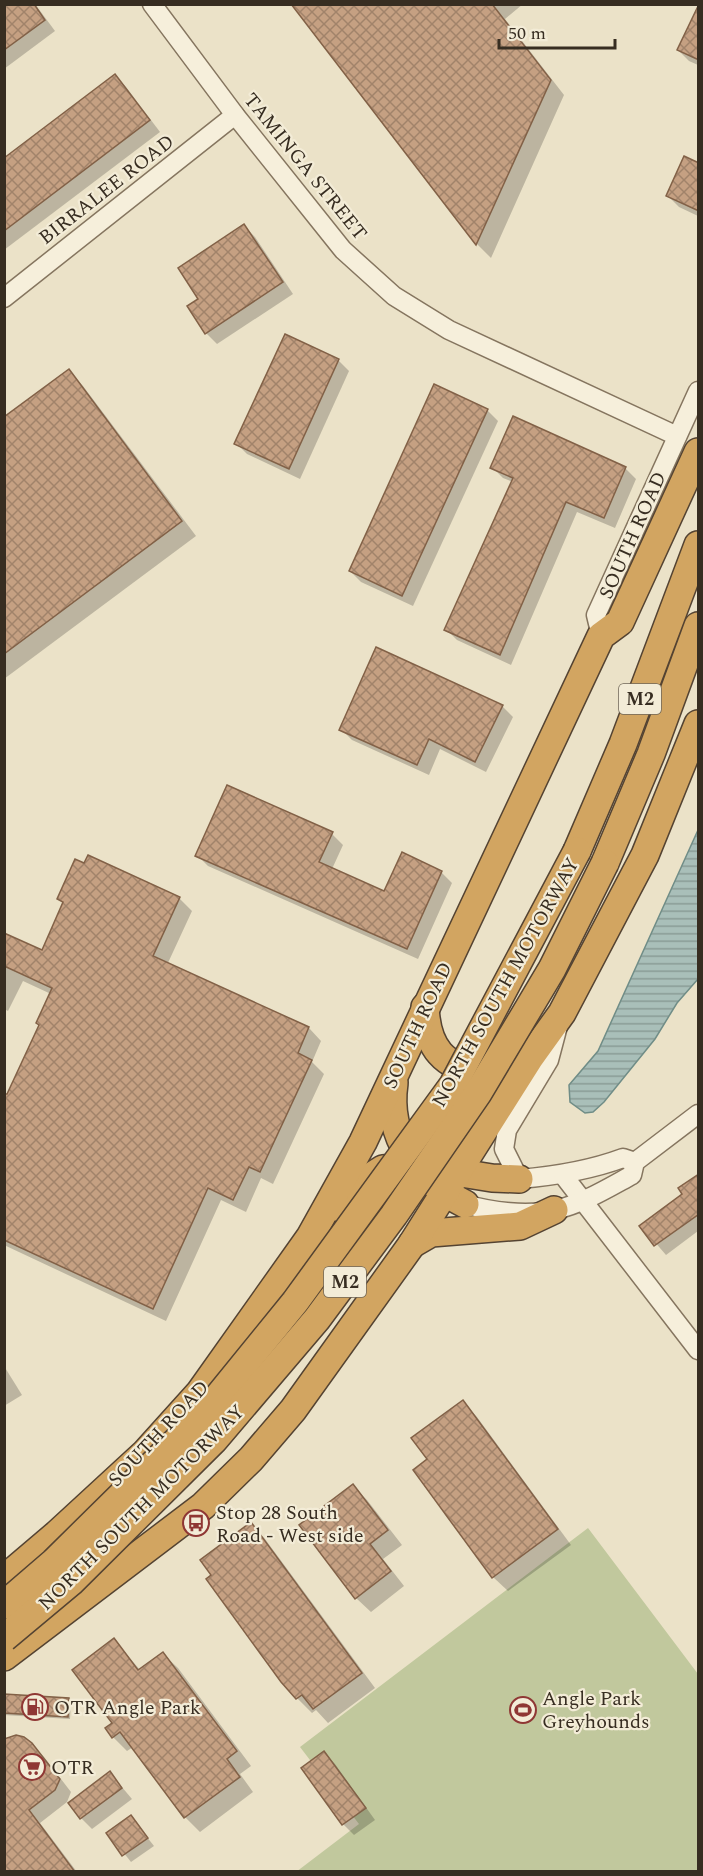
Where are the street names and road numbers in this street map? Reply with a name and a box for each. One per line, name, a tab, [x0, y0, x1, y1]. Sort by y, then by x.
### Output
street label: TAMINGA STREET	[236, 86, 374, 247]
street label: BIRRALEE ROAD	[32, 127, 181, 252]
street label: SOUTH ROAD	[591, 467, 674, 604]
road number: M2	[619, 684, 661, 714]
street label: NORTH SOUTH MOTORWAY	[424, 852, 587, 1113]
street label: SOUTH ROAD	[375, 957, 460, 1094]
road number: M2	[324, 1267, 366, 1297]
street label: SOUTH ROAD	[101, 1373, 216, 1494]
street label: NORTH SOUTH MOTORWAY	[32, 1398, 252, 1618]

